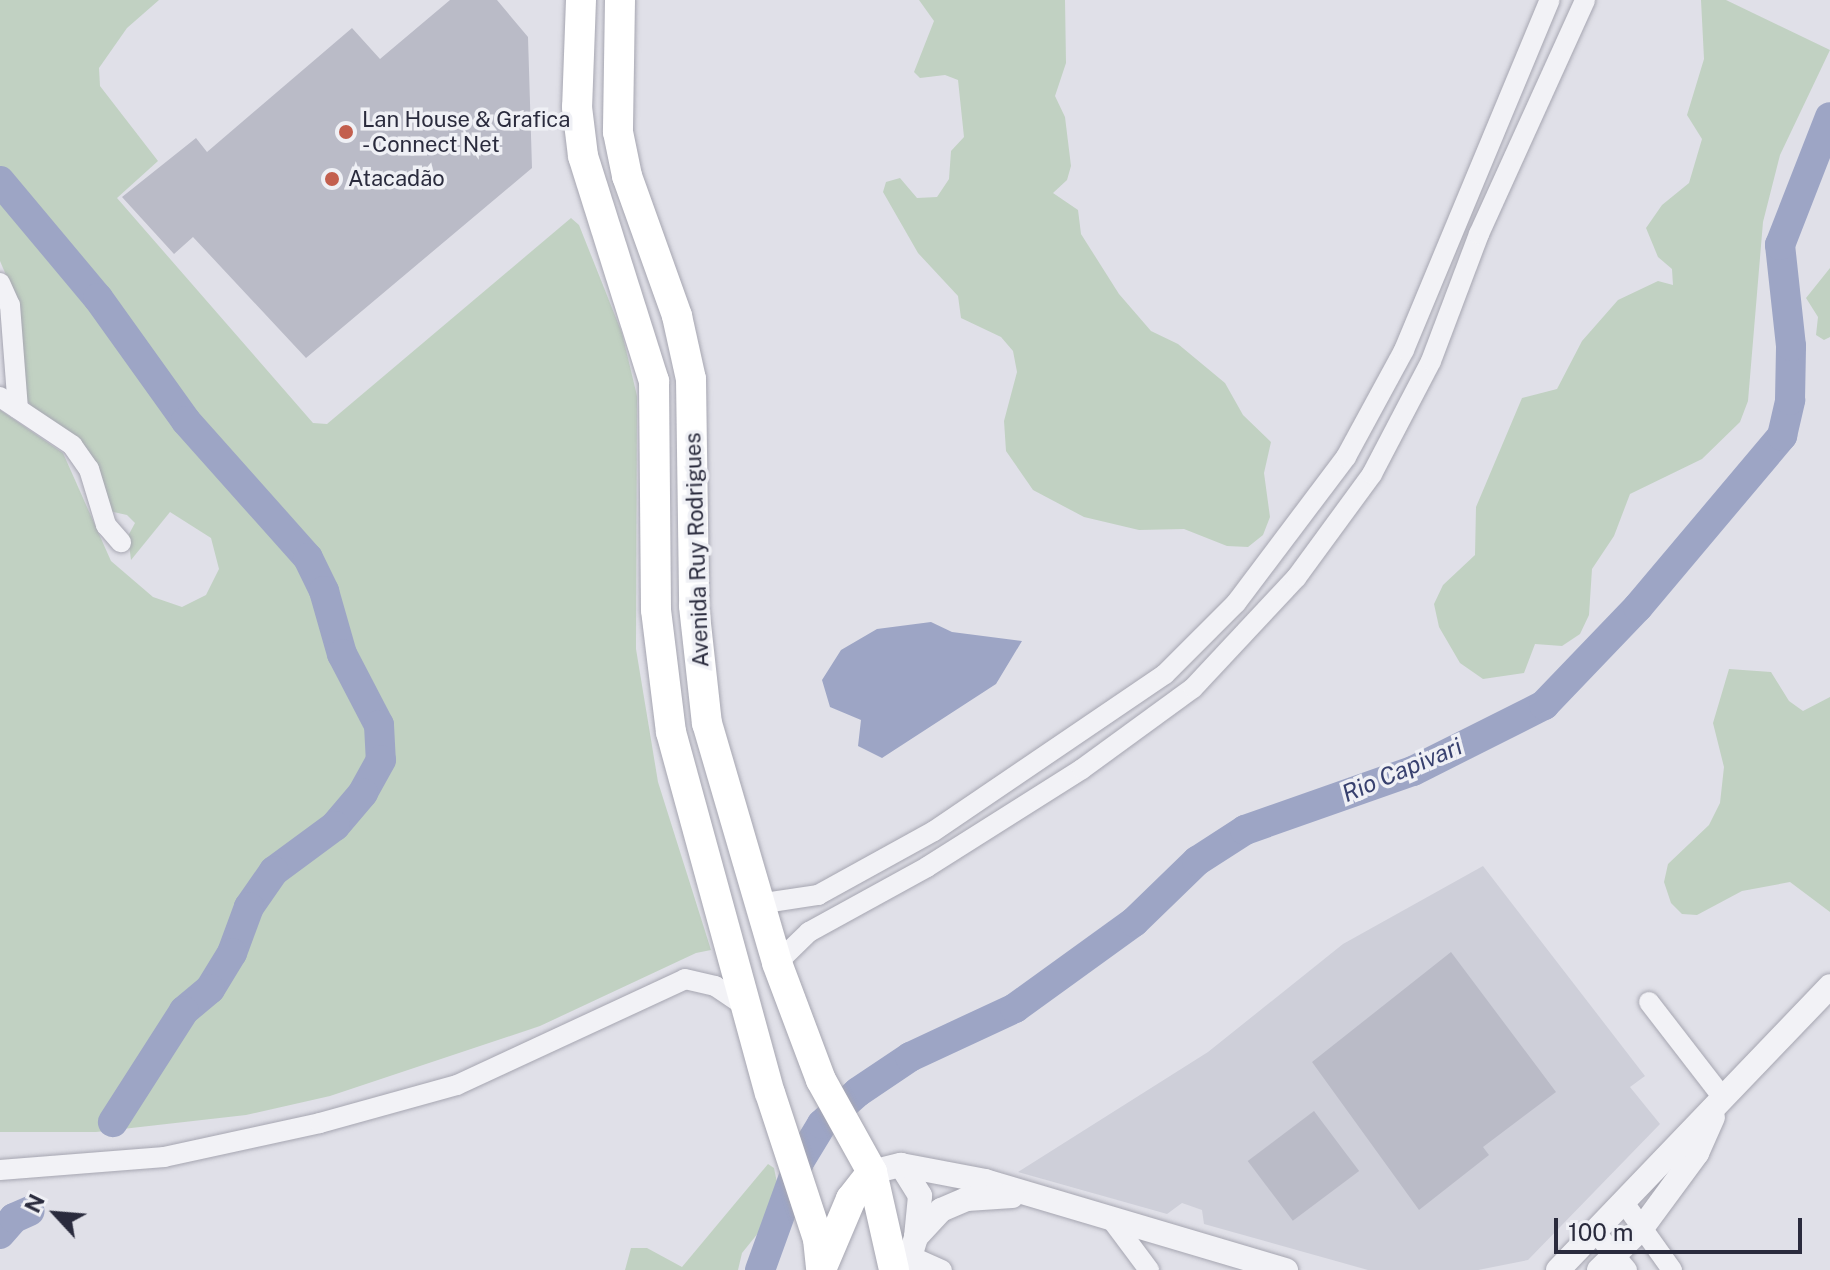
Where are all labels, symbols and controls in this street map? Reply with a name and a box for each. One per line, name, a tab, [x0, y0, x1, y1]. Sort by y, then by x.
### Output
place label: Lan House & Grafica - Connect Net	[362, 106, 570, 158]
marker: Lan House & Grafica - Connect Net	[337, 123, 355, 141]
place label: Atacadão	[348, 166, 445, 192]
marker: Atacadão	[323, 170, 341, 188]
street label: Avenida Ruy Rodrigues	[680, 432, 714, 668]
water label: Rio Capivari	[1338, 732, 1466, 808]
north arrow	[16, 1174, 96, 1254]
text: N	[19, 1190, 50, 1217]
scale bar	[1558, 1202, 1806, 1252]
text: 100 m	[1568, 1218, 1634, 1246]

